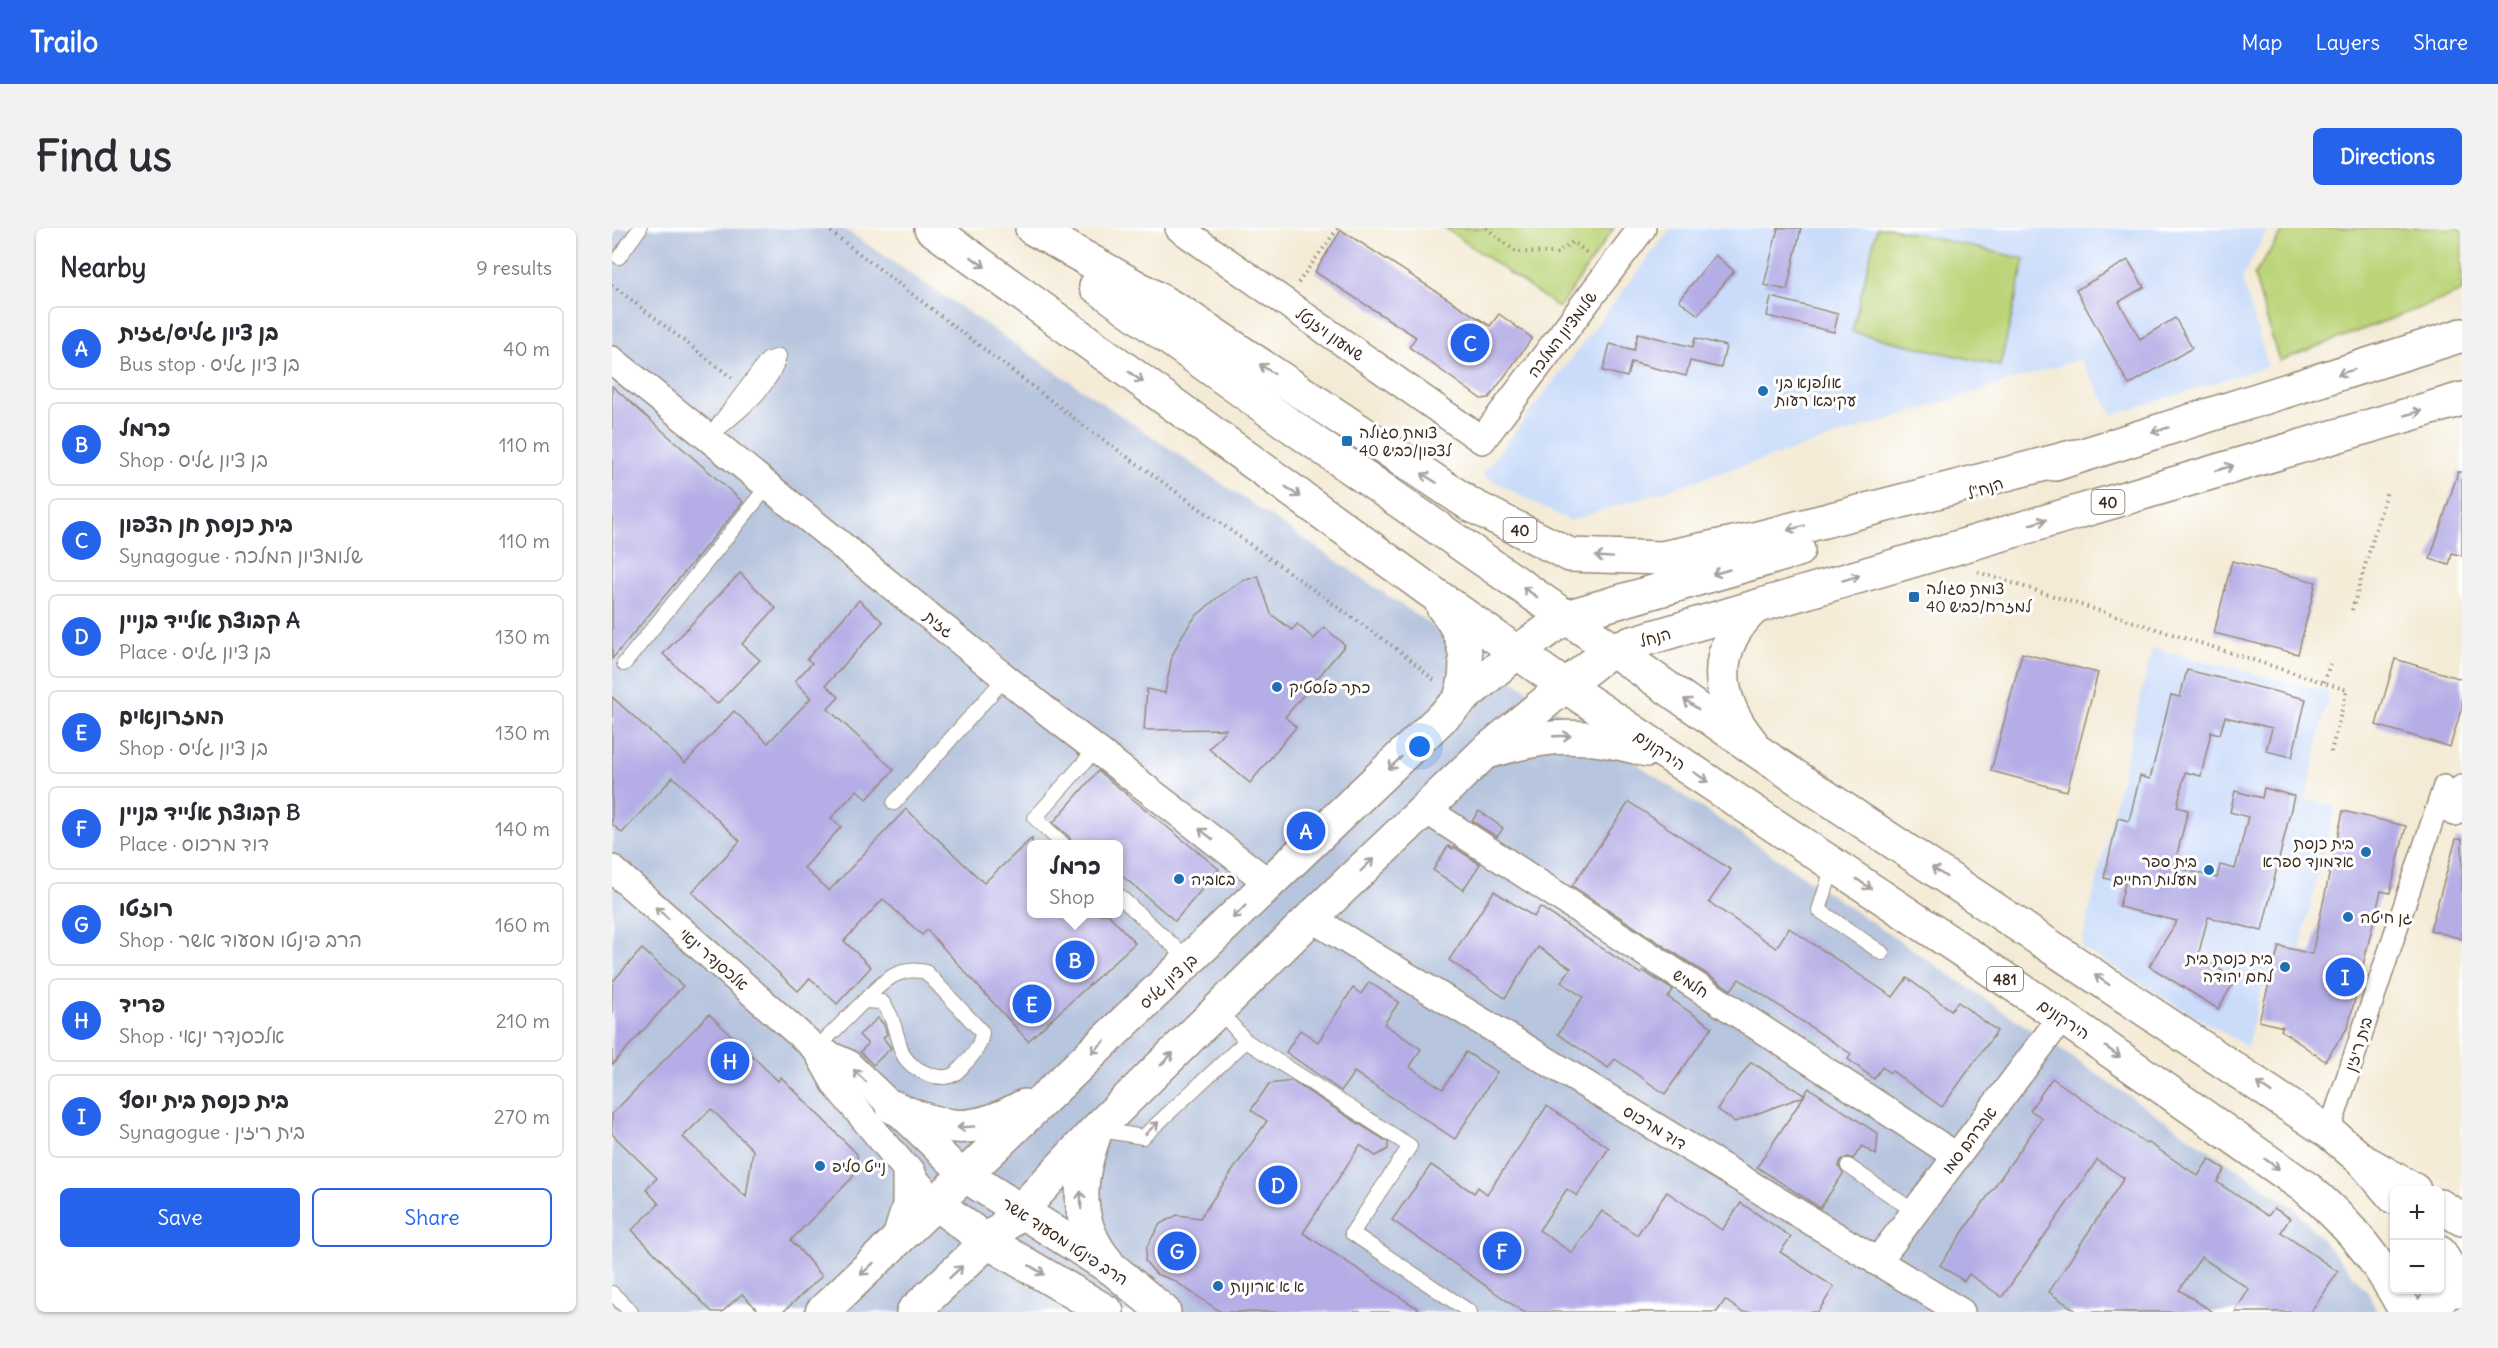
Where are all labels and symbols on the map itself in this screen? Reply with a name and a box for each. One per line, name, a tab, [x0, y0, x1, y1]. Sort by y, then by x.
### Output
one-way arrow	[970, 256, 986, 268]
street label: שלומציון המלכה	[1523, 287, 1601, 381]
street label: שמעון ויזנטל	[1292, 303, 1368, 365]
pin: C	[1450, 320, 1490, 366]
one-way arrow	[1259, 363, 1276, 375]
one-way arrow	[2337, 367, 2356, 378]
one-way arrow	[1127, 371, 1143, 383]
place label: אולפנא בני עקיבא רעות	[1774, 372, 1856, 411]
marker: אולפנא בני עקיבא רעות	[1756, 384, 1770, 398]
one-way arrow	[2403, 407, 2422, 418]
place label: צומת סגולה לצפון/כביש 40	[1359, 422, 1452, 461]
one-way arrow	[2151, 425, 2170, 436]
marker: צומת סגולה לצפון/כביש 40	[1340, 434, 1354, 448]
one-way arrow	[2215, 462, 2234, 473]
one-way arrow	[1421, 472, 1438, 484]
street label: הנח"ל	[1964, 472, 2006, 504]
one-way arrow	[1285, 486, 1301, 498]
road number: 40	[2092, 490, 2124, 514]
one-way arrow	[2028, 516, 2047, 527]
road number: 40	[1504, 518, 1536, 542]
one-way arrow	[1787, 523, 1806, 534]
one-way arrow	[1595, 551, 1615, 562]
one-way arrow	[1712, 567, 1731, 578]
one-way arrow	[1841, 572, 1860, 583]
place label: צומת סגולה למזרח/כביש 40	[1926, 578, 2032, 616]
one-way arrow	[1522, 586, 1538, 598]
marker: צומת סגולה למזרח/כביש 40	[1907, 590, 1921, 604]
street label: גזית	[919, 605, 958, 642]
street label: הנחל	[1637, 623, 1673, 651]
place label: כתר פלסטיק	[1289, 677, 1370, 698]
marker: כתר פלסטיק	[1270, 680, 1284, 694]
one-way arrow	[1683, 698, 1699, 710]
street label: הירקונים	[1630, 726, 1690, 775]
one-way arrow	[1551, 731, 1571, 742]
your location	[1405, 732, 1434, 761]
one-way arrow	[1387, 755, 1402, 770]
one-way arrow	[1692, 772, 1709, 784]
pin: A	[1286, 808, 1326, 854]
one-way arrow	[1199, 828, 1215, 841]
place label: בית כנסת אדמונד ספרא	[2262, 833, 2354, 871]
marker: בית כנסת אדמונד ספרא	[2359, 845, 2373, 859]
place label: בית ספר מעלות החיים	[2113, 851, 2197, 889]
one-way arrow	[1360, 857, 1375, 872]
marker: בית ספר מעלות החיים	[2202, 863, 2216, 877]
one-way arrow	[1931, 866, 1948, 879]
place label: באביה	[1191, 869, 1235, 889]
marker: באביה	[1172, 872, 1186, 886]
one-way arrow	[1856, 878, 1872, 890]
one-way arrow	[1232, 905, 1247, 920]
one-way arrow	[655, 906, 670, 920]
place label: גן חיטה	[2360, 907, 2413, 927]
marker: גן חיטה	[2341, 910, 2355, 924]
street label: אלכסנדר ינאי	[675, 924, 753, 994]
pin: B	[1056, 938, 1094, 982]
place label: בית כנסת בית לחם יהודה	[2185, 948, 2274, 986]
street label: בן ציון גליס	[1135, 949, 1201, 1013]
pin: I	[2326, 954, 2364, 999]
marker: בית כנסת בית לחם יהודה	[2278, 960, 2292, 974]
street label: חלמיש	[1669, 964, 1713, 1002]
road number: 481	[1987, 967, 2023, 991]
one-way arrow	[2094, 974, 2111, 986]
pin: E	[1012, 982, 1052, 1026]
street label: הירקונים	[2034, 995, 2094, 1044]
street label: בית ריזין	[2340, 1014, 2376, 1074]
pin: H	[710, 1038, 750, 1084]
one-way arrow	[1091, 1040, 1106, 1054]
one-way arrow	[2104, 1046, 2120, 1058]
one-way arrow	[1160, 1052, 1175, 1067]
one-way arrow	[853, 1069, 868, 1083]
one-way arrow	[2256, 1082, 2273, 1094]
street label: דוד מרכוס	[1620, 1100, 1690, 1154]
street label: אברהם סמו	[1937, 1102, 2001, 1178]
one-way arrow	[956, 1121, 976, 1132]
one-way arrow	[1144, 1121, 1159, 1135]
place label: נייט סליפ	[832, 1156, 886, 1176]
one-way arrow	[2264, 1158, 2280, 1170]
marker: נייט סליפ	[813, 1159, 827, 1173]
pin: D	[1258, 1162, 1298, 1208]
one-way arrow	[1075, 1191, 1087, 1211]
street label: הרב פינטו מסעוד אשר	[998, 1193, 1132, 1289]
pin: G	[1158, 1228, 1196, 1274]
pin: F	[1482, 1228, 1522, 1274]
one-way arrow	[859, 1262, 874, 1277]
one-way arrow	[1028, 1264, 1045, 1276]
one-way arrow	[948, 1265, 963, 1279]
place label: א א ארונות	[1230, 1276, 1305, 1296]
marker: א א ארונות	[1211, 1279, 1225, 1293]

